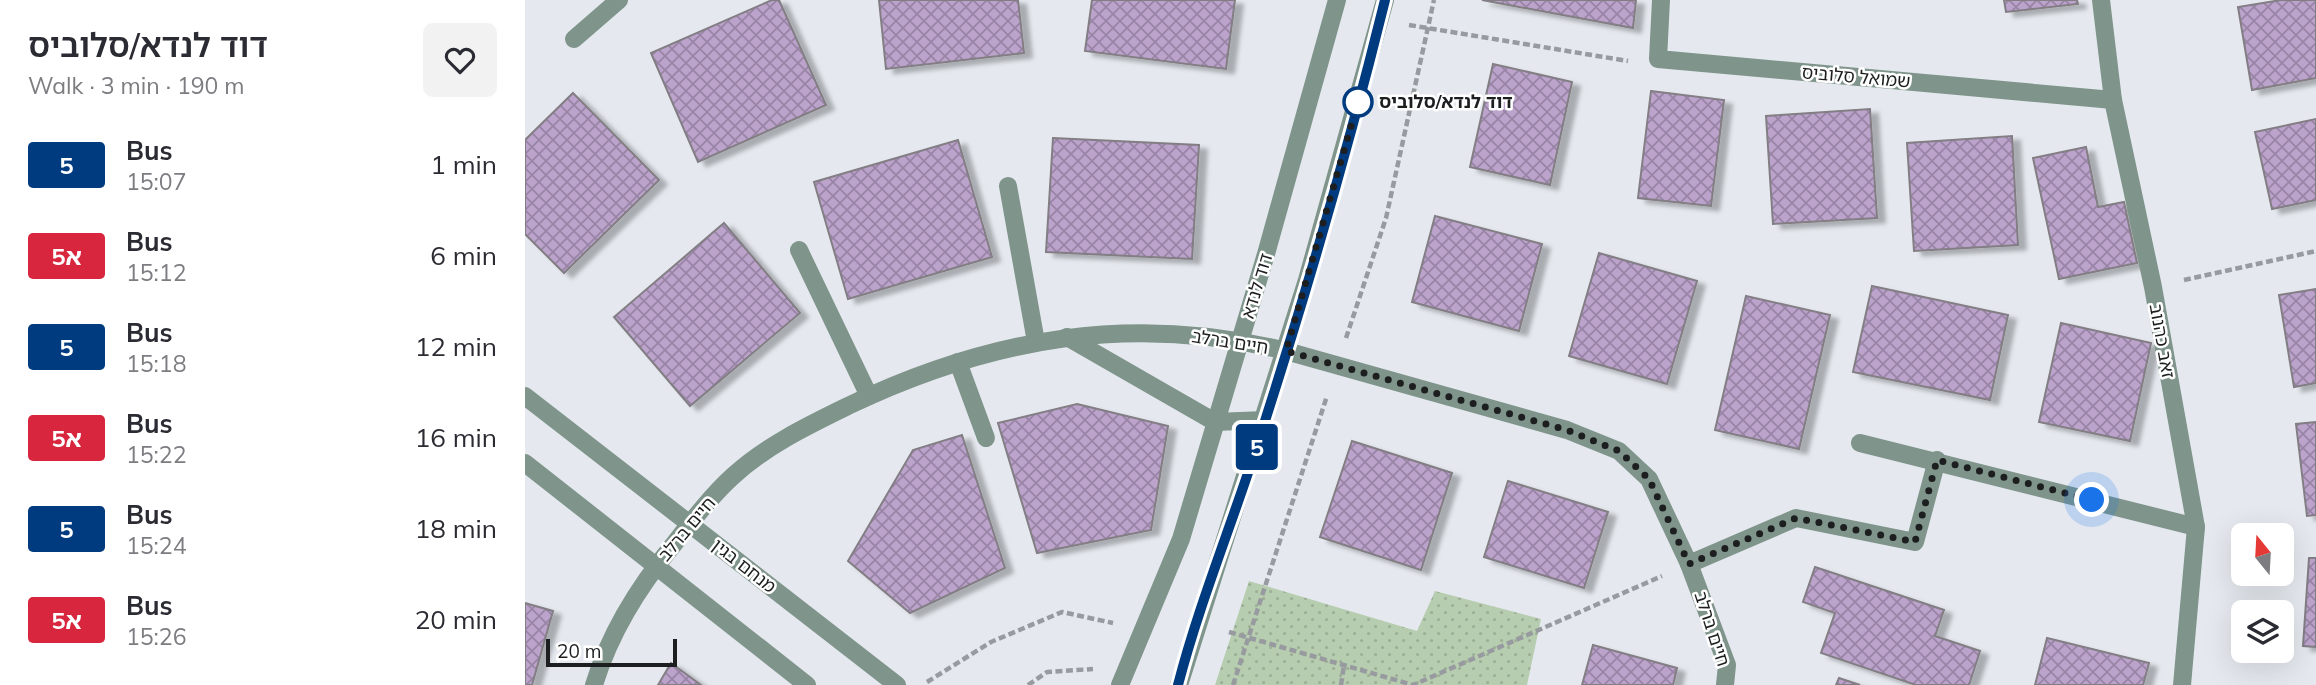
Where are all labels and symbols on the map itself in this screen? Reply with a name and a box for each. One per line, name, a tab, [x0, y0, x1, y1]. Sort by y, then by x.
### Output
street label: שמואל סלוביס	[1801, 60, 1911, 93]
marker: דוד לנדא/סלוביס	[1343, 87, 1373, 117]
place label: דוד לנדא/סלוביס	[1379, 90, 1513, 113]
street label: דוד לנדא	[1236, 250, 1277, 321]
street label: זאב כהנוב	[2145, 302, 2180, 380]
street label: חיים ברלב	[1190, 324, 1270, 359]
line badge: 5	[1234, 424, 1280, 470]
your location	[2074, 482, 2109, 517]
street label: חיים ברלב	[653, 492, 720, 566]
north arrow	[2231, 523, 2294, 586]
street label: מנחם בגין	[708, 533, 781, 598]
street label: חיים ברלב	[1690, 589, 1735, 669]
scale bar	[546, 636, 677, 668]

